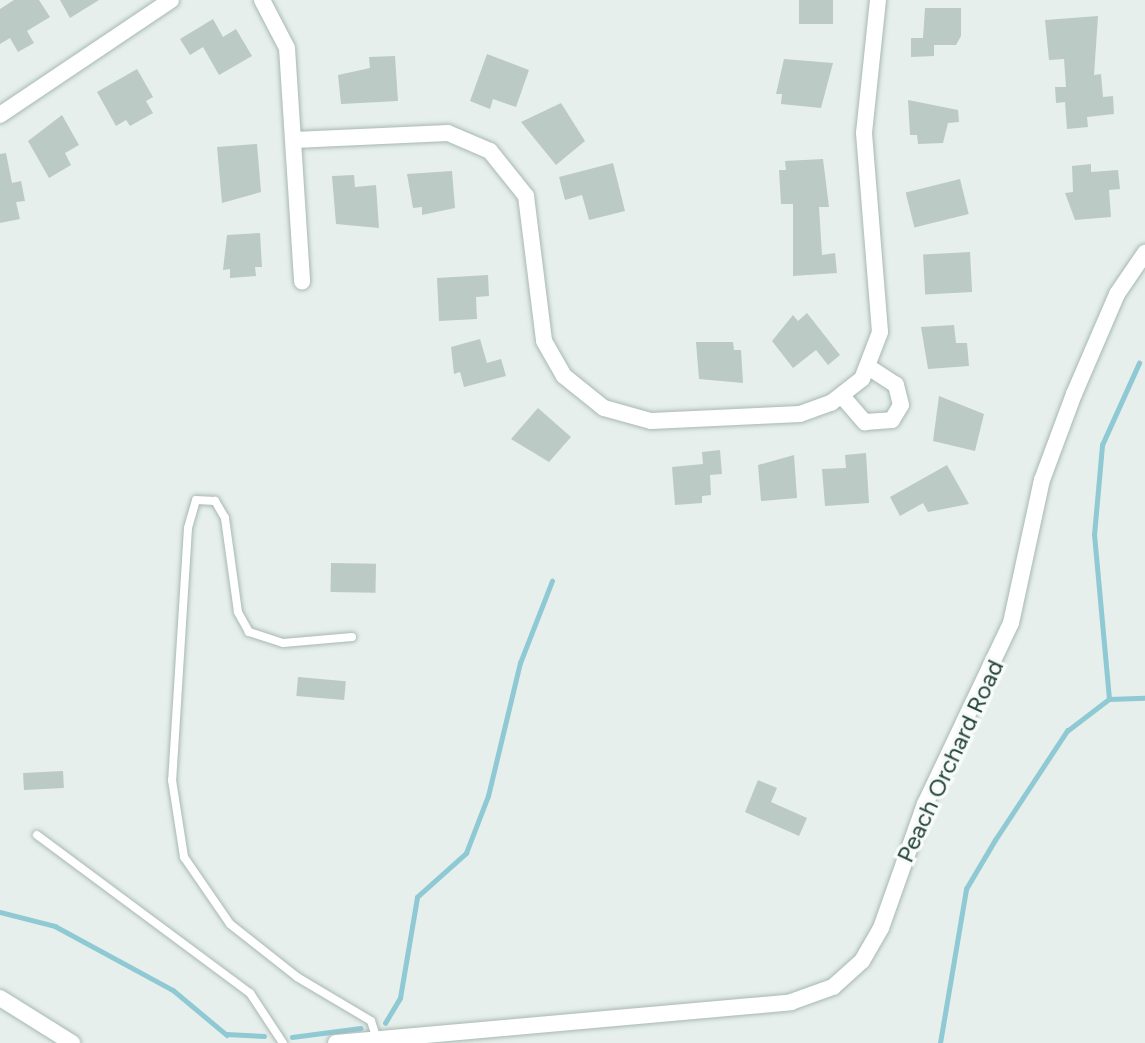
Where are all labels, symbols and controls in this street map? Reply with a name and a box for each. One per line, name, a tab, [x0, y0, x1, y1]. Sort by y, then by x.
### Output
street label: Peach Orchard Road	[890, 655, 1010, 867]

